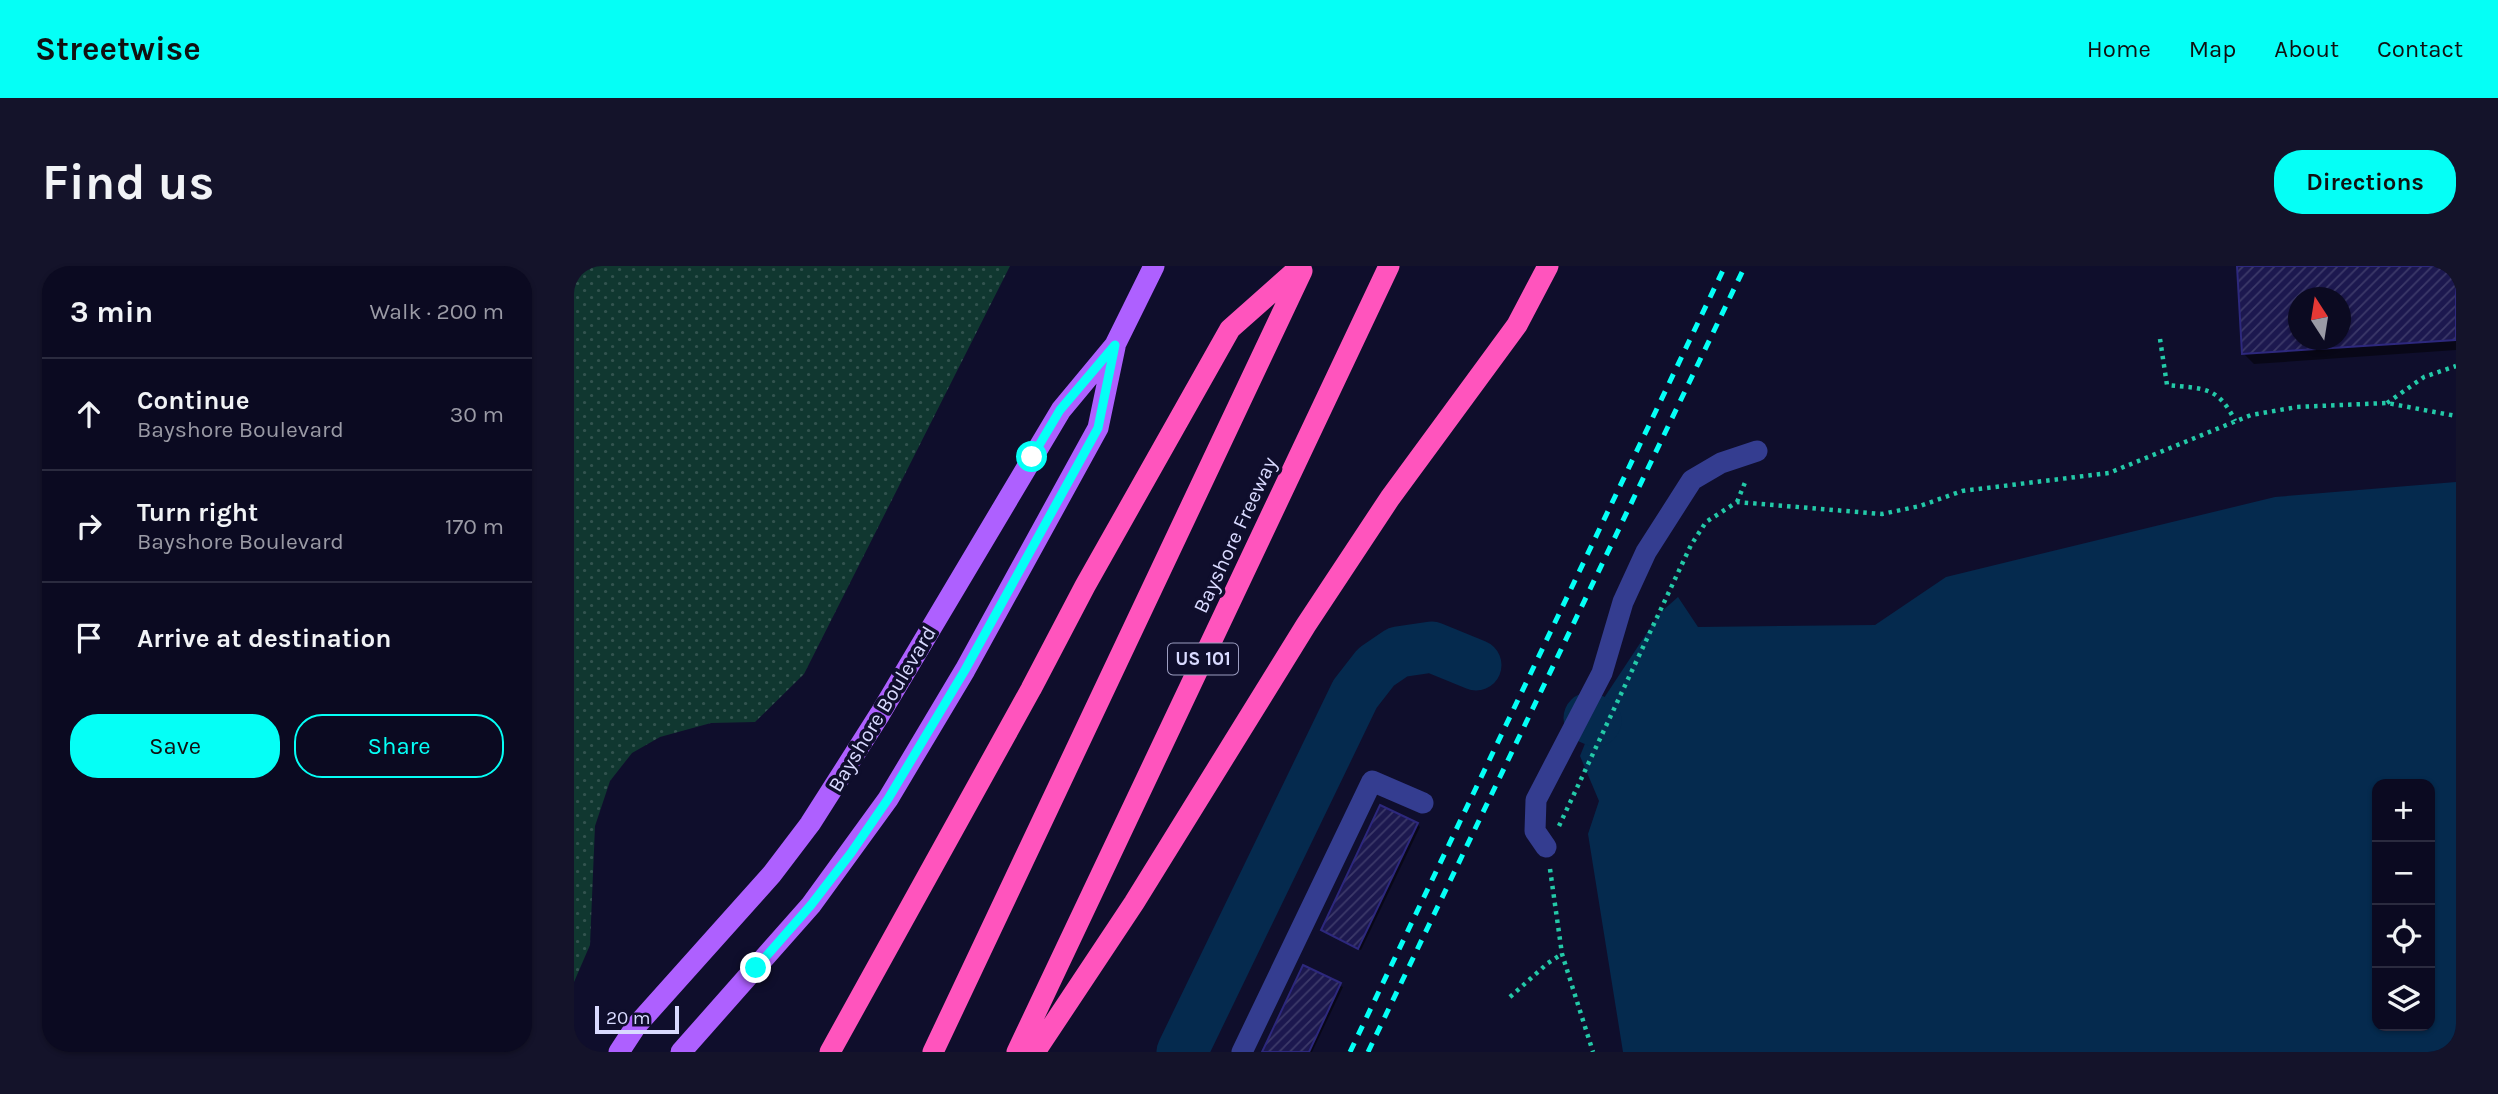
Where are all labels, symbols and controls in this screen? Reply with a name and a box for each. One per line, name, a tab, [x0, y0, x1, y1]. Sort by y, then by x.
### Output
text: Streetwise	[35, 30, 201, 68]
text: Home	[2087, 35, 2151, 63]
text: Map	[2189, 35, 2236, 63]
text: About	[2274, 35, 2339, 63]
text: Contact	[2377, 35, 2463, 63]
button: Directions	[2274, 150, 2456, 214]
text: Find us	[42, 154, 214, 211]
north arrow	[2288, 287, 2351, 350]
text: 3 min	[70, 294, 153, 330]
text: Walk · 200 m	[369, 298, 504, 325]
text: Continue	[137, 385, 249, 416]
icon: ahead	[70, 395, 108, 433]
text: 30 m	[450, 401, 504, 428]
text: Bayshore Boulevard	[137, 416, 344, 443]
route start	[1016, 441, 1047, 472]
street label: Bayshore Freeway	[1188, 453, 1282, 617]
text: Turn right	[137, 497, 258, 528]
icon: right	[70, 507, 108, 545]
text: 170 m	[445, 513, 504, 540]
text: Bayshore Boulevard	[137, 528, 344, 555]
icon: arrive	[70, 619, 108, 657]
street label: Bayshore Boulevard	[823, 622, 941, 796]
text: Arrive at destination	[137, 623, 391, 654]
road number: US 101	[1168, 644, 1238, 674]
button: Save	[70, 714, 280, 778]
button: Share	[294, 714, 504, 778]
map controls	[2372, 779, 2435, 1031]
button: +	[2372, 779, 2435, 842]
button: −	[2372, 842, 2435, 905]
button: locate	[2372, 905, 2435, 968]
route end	[740, 952, 771, 983]
button: layers	[2372, 968, 2435, 1031]
scale bar	[595, 1003, 679, 1035]
text: 20 m	[606, 1007, 651, 1029]

